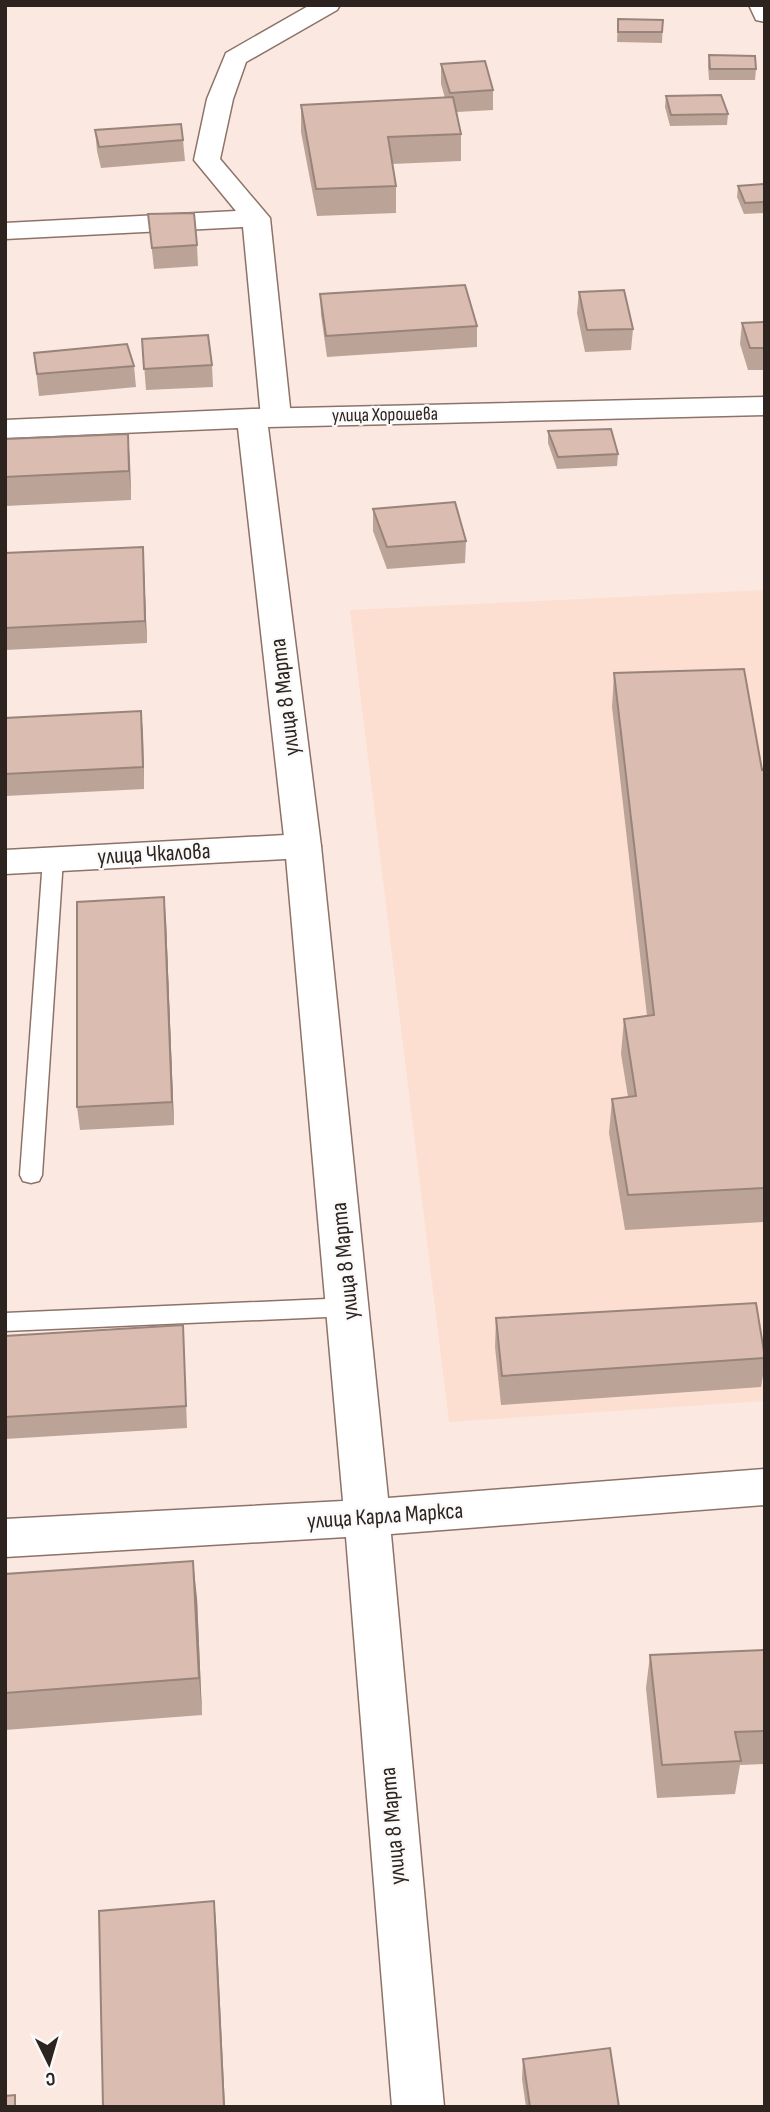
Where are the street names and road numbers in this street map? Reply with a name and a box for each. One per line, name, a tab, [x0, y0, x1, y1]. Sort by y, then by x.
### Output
street label: улица Хорошева	[332, 403, 438, 427]
street label: улица 8 Марта	[264, 637, 306, 757]
street label: улица Чкалова	[97, 837, 211, 871]
street label: улица 8 Марта	[325, 1201, 365, 1321]
street label: улица Карла Маркса	[306, 1497, 464, 1535]
street label: улица 8 Марта	[374, 1766, 412, 1886]

